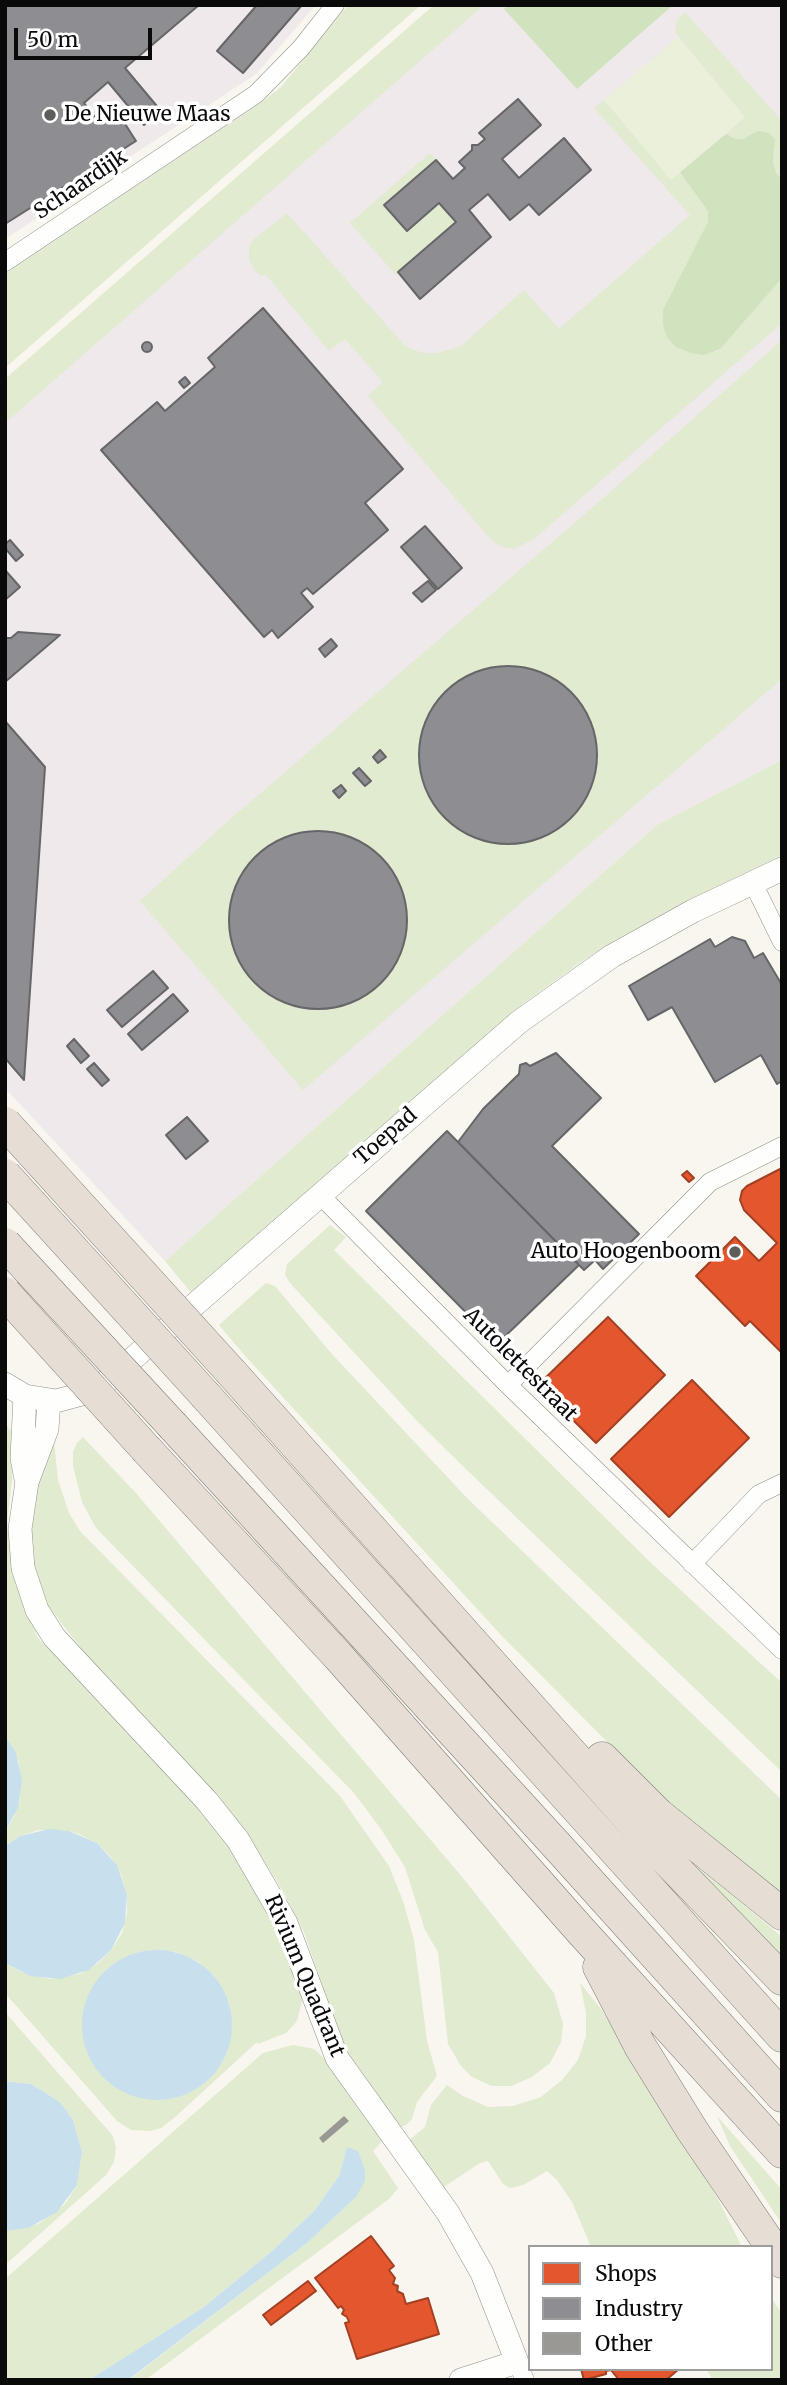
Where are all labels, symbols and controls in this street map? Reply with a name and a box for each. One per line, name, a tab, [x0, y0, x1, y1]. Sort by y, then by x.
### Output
scale bar	[18, 14, 156, 58]
text: 50 m	[27, 26, 78, 53]
place label: De Nieuwe Maas	[64, 102, 230, 128]
marker: De Nieuwe Maas	[42, 107, 58, 123]
street label: Schaardijk	[30, 145, 132, 225]
street label: Toepad	[350, 1103, 422, 1171]
place label: Auto Hoogenboom	[531, 1239, 721, 1265]
marker: Auto Hoogenboom	[727, 1244, 743, 1260]
street label: Autolettestraat	[458, 1303, 582, 1427]
street label: Rivium Quadrant	[259, 1891, 349, 2061]
legend	[528, 2245, 773, 2371]
text: Shops	[595, 2260, 657, 2287]
text: Industry	[595, 2295, 683, 2322]
text: Other	[595, 2330, 653, 2357]

